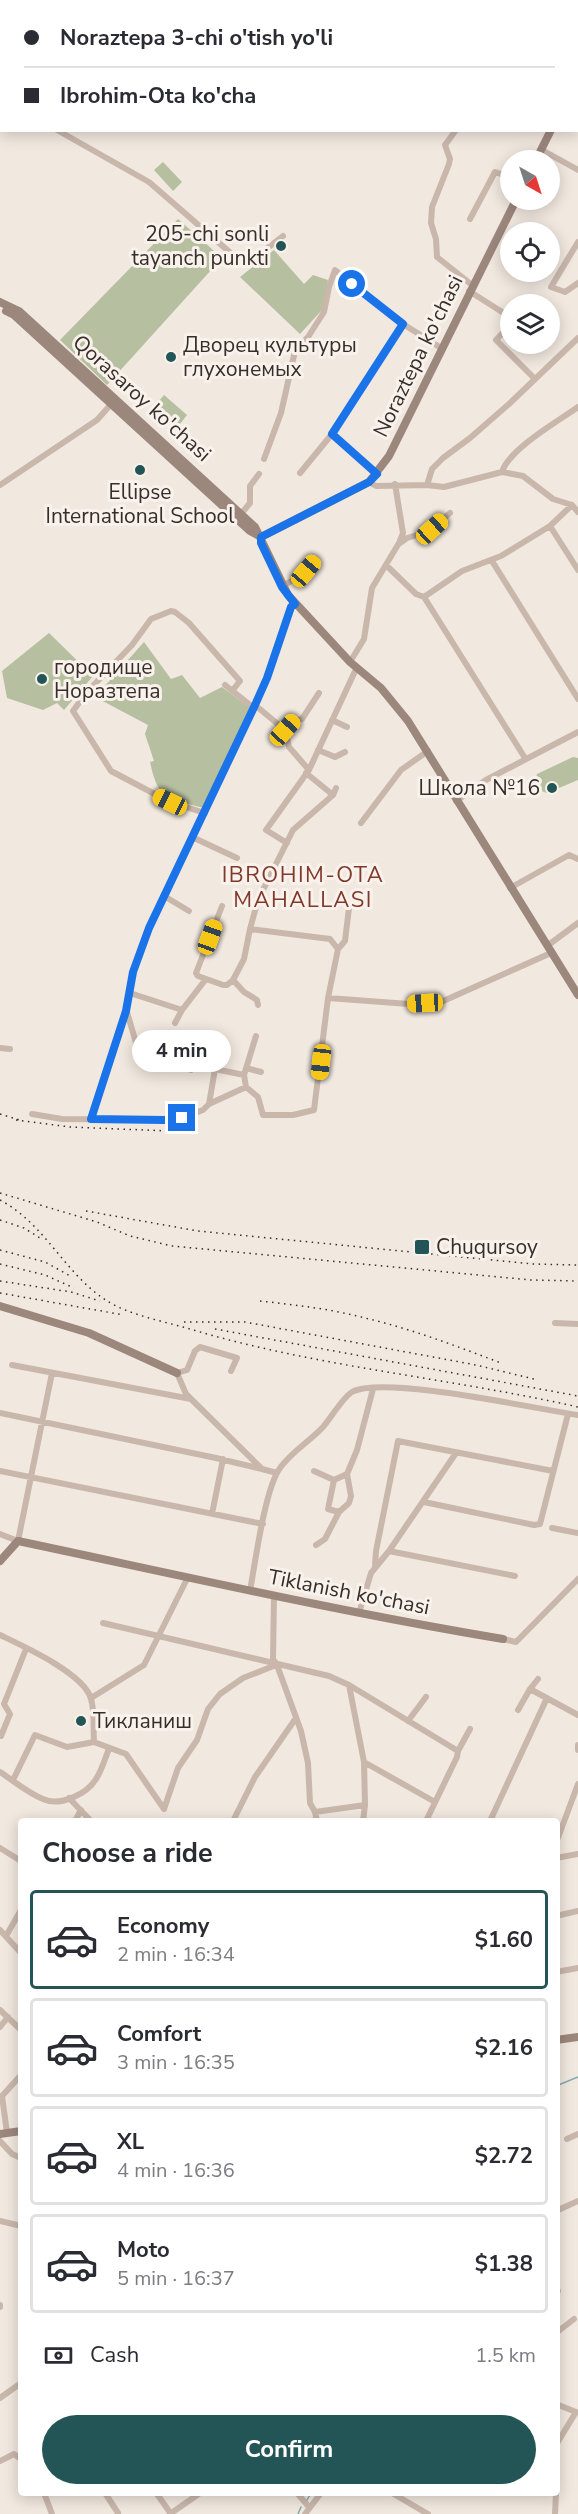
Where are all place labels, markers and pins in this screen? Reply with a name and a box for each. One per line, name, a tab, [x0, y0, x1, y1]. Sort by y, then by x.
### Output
place label: 205-chi sonli tayanch punkti	[132, 220, 269, 272]
marker: 205-chi sonli tayanch punkti	[274, 239, 288, 253]
place label: Дворец культуры глухонемых	[183, 331, 357, 383]
marker: Дворец культуры глухонемых	[164, 350, 178, 364]
marker: Ellipse International School	[133, 463, 147, 477]
place label: Ellipse International School	[46, 478, 235, 530]
place label: городище Норазтепа	[54, 653, 161, 705]
marker: городище Норазтепа	[35, 672, 49, 686]
place label: Школа №16	[419, 774, 540, 802]
marker: Школа №16	[545, 781, 559, 795]
place label: Chuqursoy	[436, 1233, 538, 1261]
marker: Chuqursoy	[413, 1238, 431, 1256]
place label: Тикланиш	[93, 1707, 192, 1735]
marker: Тикланиш	[74, 1714, 88, 1728]

